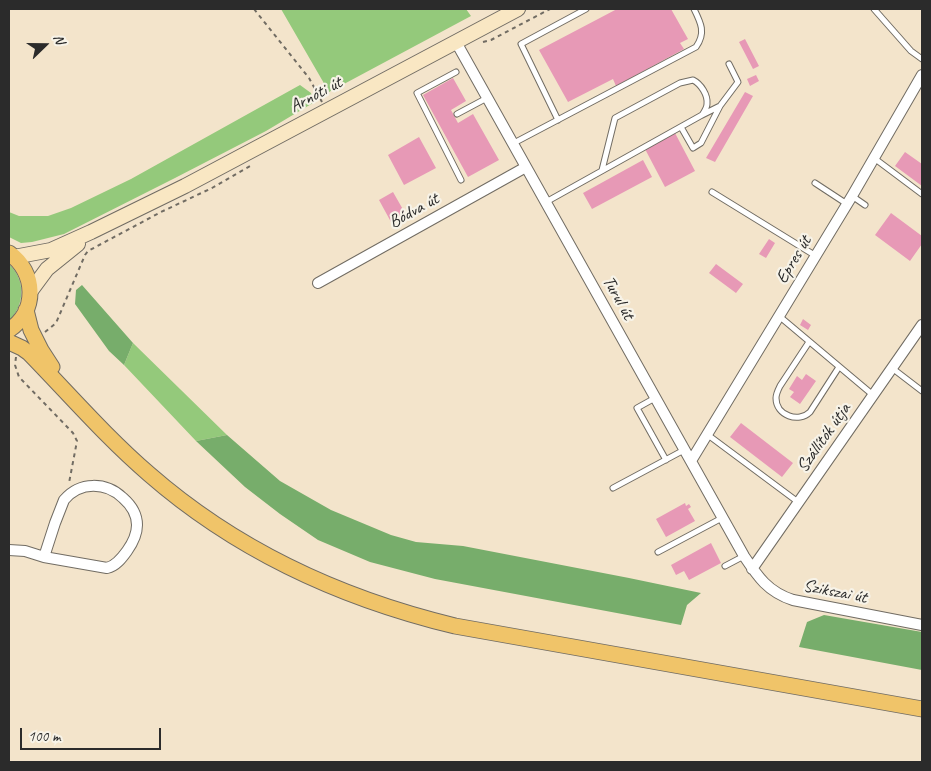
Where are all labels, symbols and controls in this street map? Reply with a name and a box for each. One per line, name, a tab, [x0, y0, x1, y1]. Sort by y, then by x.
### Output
north arrow	[20, 20, 70, 70]
text: N	[50, 32, 69, 46]
street label: Arnóti út	[286, 72, 346, 118]
street label: Bódva út	[385, 189, 443, 233]
street label: Epres út	[771, 232, 817, 288]
street label: Turul út	[597, 272, 639, 324]
street label: Szállítók útja	[792, 399, 856, 477]
street label: Szikszai út	[801, 575, 869, 609]
scale bar	[22, 718, 164, 750]
text: 100 m	[28, 727, 60, 746]

